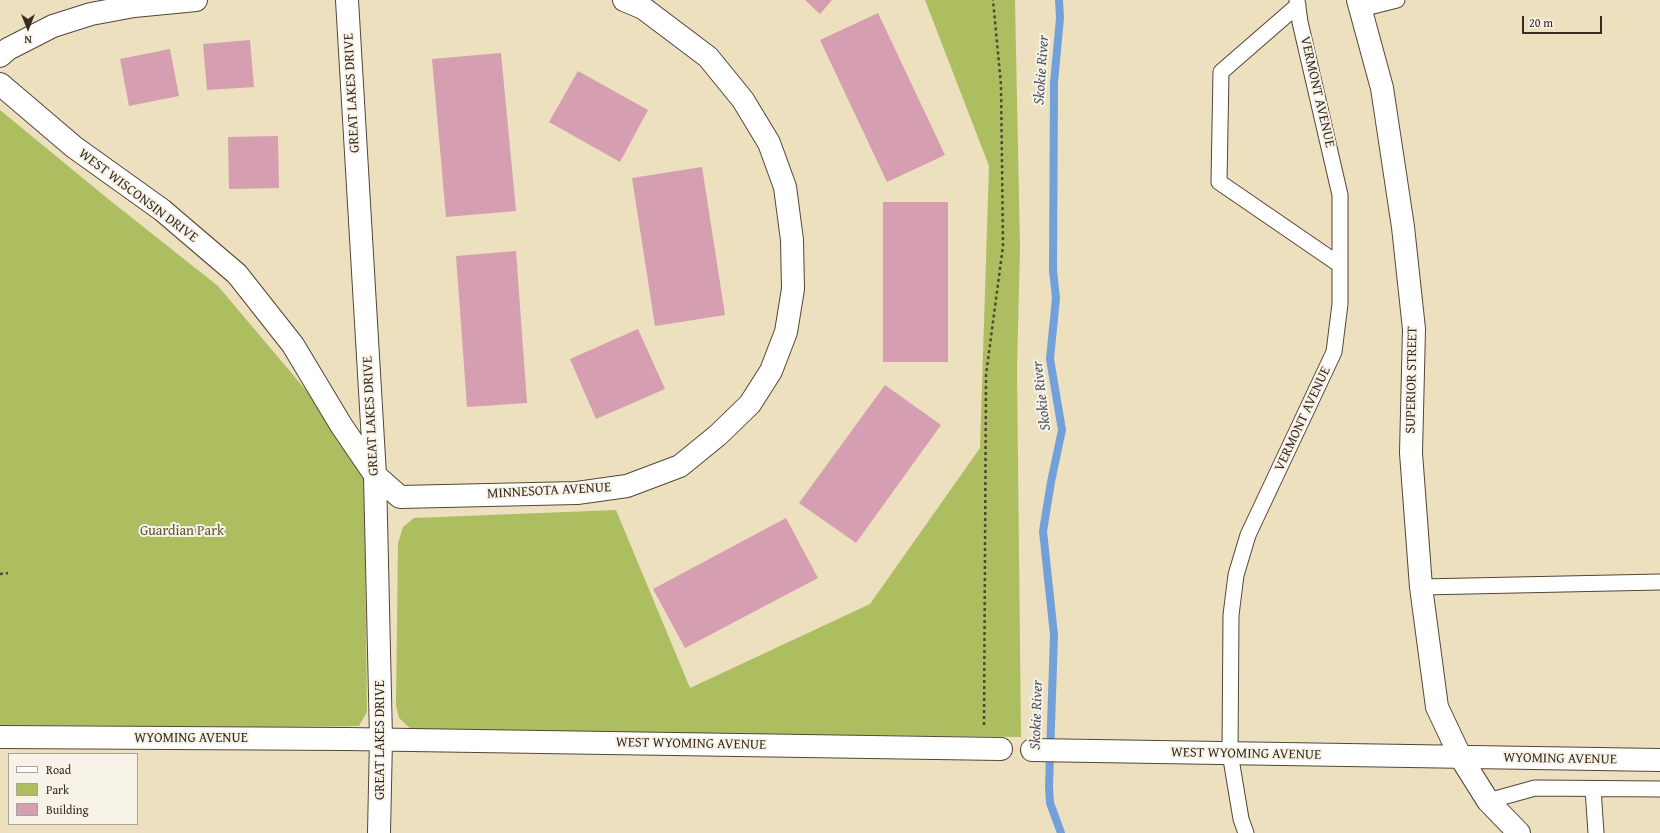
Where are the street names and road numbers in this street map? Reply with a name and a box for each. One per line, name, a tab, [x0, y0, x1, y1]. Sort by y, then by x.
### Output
street label: GREAT LAKES DRIVE	[340, 33, 364, 153]
street label: VERMONT AVENUE	[1296, 35, 1338, 149]
street label: WEST WISCONSIN DRIVE	[75, 145, 201, 247]
street label: SUPERIOR STREET	[1403, 326, 1421, 434]
street label: GREAT LAKES DRIVE	[359, 356, 383, 476]
street label: VERMONT AVENUE	[1271, 364, 1335, 474]
street label: MINNESOTA AVENUE	[487, 479, 611, 503]
street label: GREAT LAKES DRIVE	[372, 680, 388, 800]
street label: WYOMING AVENUE	[134, 730, 248, 746]
street label: WEST WYOMING AVENUE	[616, 734, 766, 754]
street label: WEST WYOMING AVENUE	[1171, 744, 1321, 764]
street label: WYOMING AVENUE	[1503, 750, 1617, 768]

